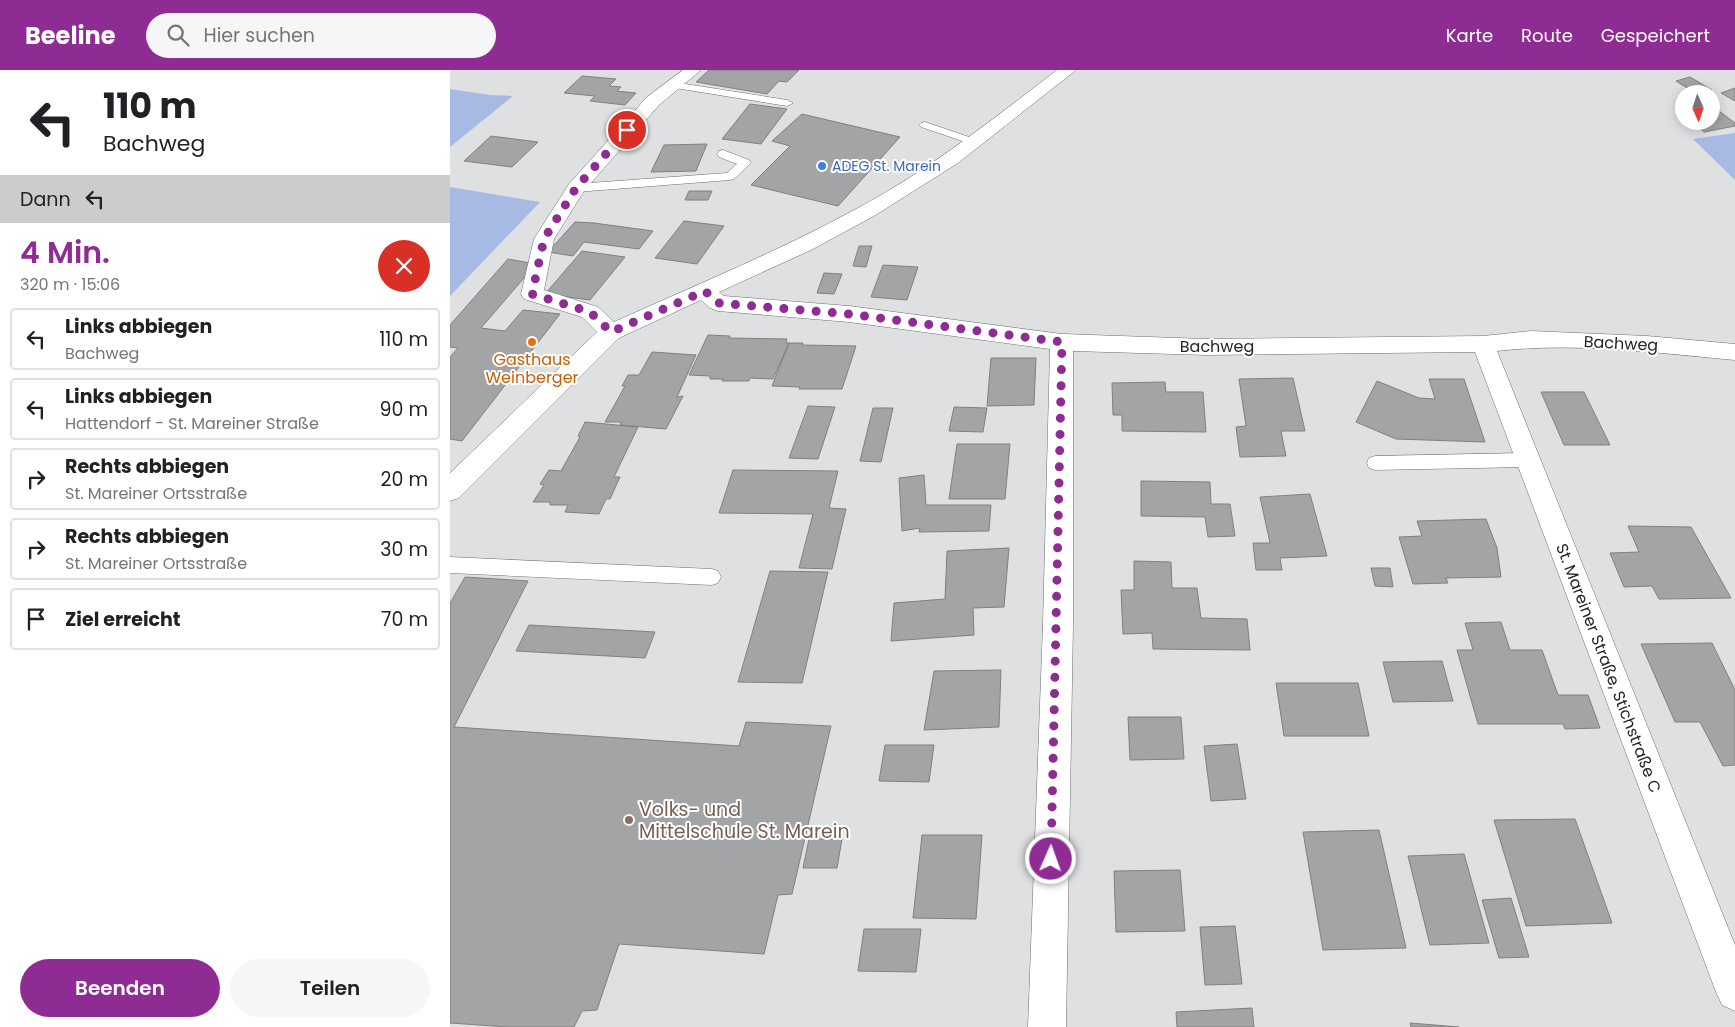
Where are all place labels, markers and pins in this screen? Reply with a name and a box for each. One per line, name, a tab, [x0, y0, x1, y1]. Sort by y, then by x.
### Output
pin	[606, 109, 648, 151]
place label: ADEG St. Marein	[832, 156, 941, 176]
marker: ADEG St. Marein	[816, 160, 828, 172]
marker: Gasthaus Weinberger	[526, 336, 538, 348]
place label: Gasthaus Weinberger	[485, 348, 579, 389]
place label: Volks- und Mittelschule St. Marein	[639, 796, 850, 845]
marker: Volks- und Mittelschule St. Marein	[623, 814, 635, 826]

